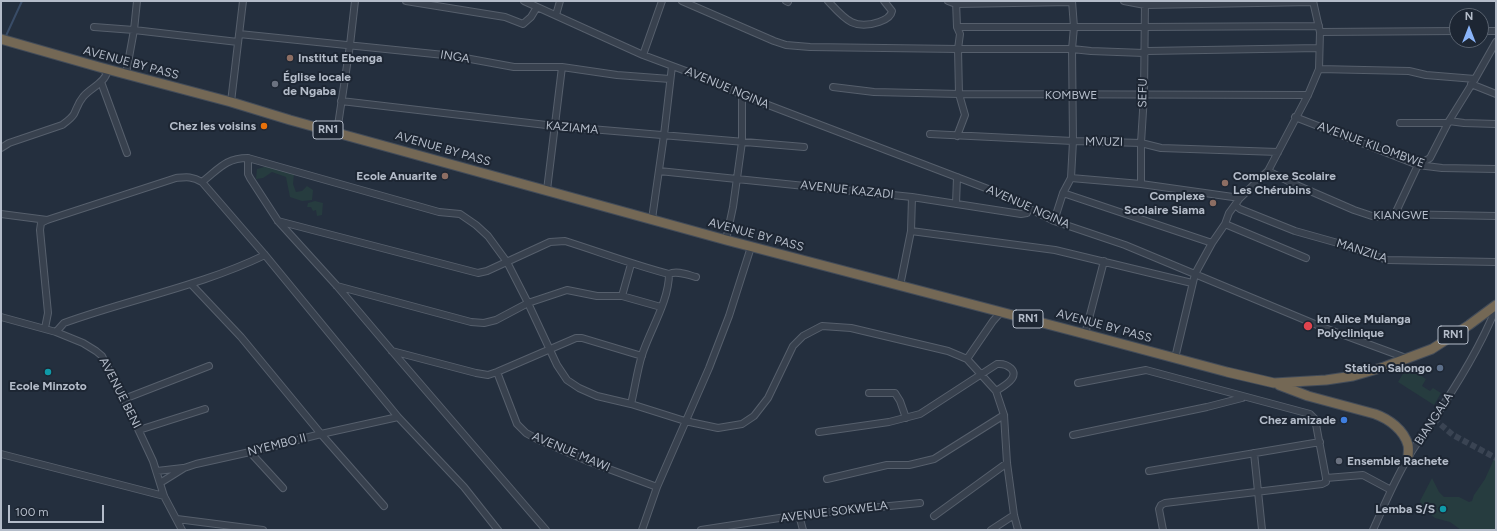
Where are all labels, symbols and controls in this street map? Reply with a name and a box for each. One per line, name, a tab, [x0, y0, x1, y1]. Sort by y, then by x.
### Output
north arrow	[1449, 8, 1489, 48]
text: N	[1465, 10, 1473, 23]
street label: AVENUE BY PASS	[82, 43, 180, 83]
street label: INGA	[439, 48, 471, 66]
place label: Institut Ebenga	[298, 51, 382, 65]
marker: Institut Ebenga	[285, 53, 295, 63]
street label: AVENUE NGINA	[683, 64, 771, 112]
place label: Église locale de Ngaba	[283, 70, 351, 98]
street label: SEFU	[1136, 78, 1150, 108]
marker: Église locale de Ngaba	[270, 79, 280, 89]
street label: KOMBWE	[1045, 88, 1097, 102]
place label: Chez les voisins	[169, 119, 256, 133]
street label: KAZIAMA	[545, 119, 599, 137]
street label: AVENUE KILOMBWE	[1316, 119, 1426, 171]
marker: Chez les voisins	[259, 121, 269, 131]
road number: RN1	[313, 121, 343, 139]
street label: AVENUE BY PASS	[394, 129, 492, 169]
street label: MVUZI	[1085, 134, 1123, 150]
place label: Ecole Anuarite	[356, 169, 437, 183]
place label: Complexe Scolaire Les Chérubins	[1233, 169, 1336, 197]
marker: Ecole Anuarite	[440, 171, 450, 181]
street label: AVENUE KAZADI	[800, 178, 894, 202]
marker: Complexe Scolaire Les Chérubins	[1220, 178, 1230, 188]
street label: AVENUE NGINA	[984, 182, 1072, 232]
place label: Complexe Scolaire Siama	[1124, 189, 1205, 217]
marker: Complexe Scolaire Siama	[1208, 198, 1218, 208]
street label: KIANGWE	[1373, 208, 1429, 222]
street label: AVENUE BY PASS	[707, 215, 805, 255]
street label: MANZILA	[1335, 236, 1389, 266]
street label: AVENUE BY PASS	[1055, 306, 1153, 346]
road number: RN1	[1013, 310, 1043, 328]
place label: kn Alice Mulanga Polyclinique	[1317, 312, 1411, 340]
marker: kn Alice Mulanga Polyclinique	[1302, 320, 1314, 332]
road number: RN1	[1438, 326, 1468, 344]
street label: AVENUE BENI	[96, 355, 144, 431]
place label: Station Salongo	[1344, 361, 1432, 375]
marker: Station Salongo	[1435, 363, 1445, 373]
marker: Ecole Minzoto	[43, 367, 53, 377]
place label: Ecole Minzoto	[9, 379, 87, 393]
street label: BIANGALA	[1412, 390, 1456, 448]
place label: Chez amizade	[1259, 413, 1336, 427]
marker: Chez amizade	[1339, 415, 1349, 425]
street label: AVENUE MAWI	[530, 429, 612, 475]
street label: NYEMBO II	[246, 431, 308, 459]
place label: Ensemble Rachete	[1347, 454, 1449, 468]
marker: Ensemble Rachete	[1334, 456, 1344, 466]
scale bar	[10, 497, 106, 523]
street label: AVENUE SOKWELA	[780, 498, 888, 526]
place label: Lemba S/S	[1375, 502, 1435, 516]
marker: Lemba S/S	[1438, 504, 1448, 514]
text: 100 m	[15, 505, 49, 519]

